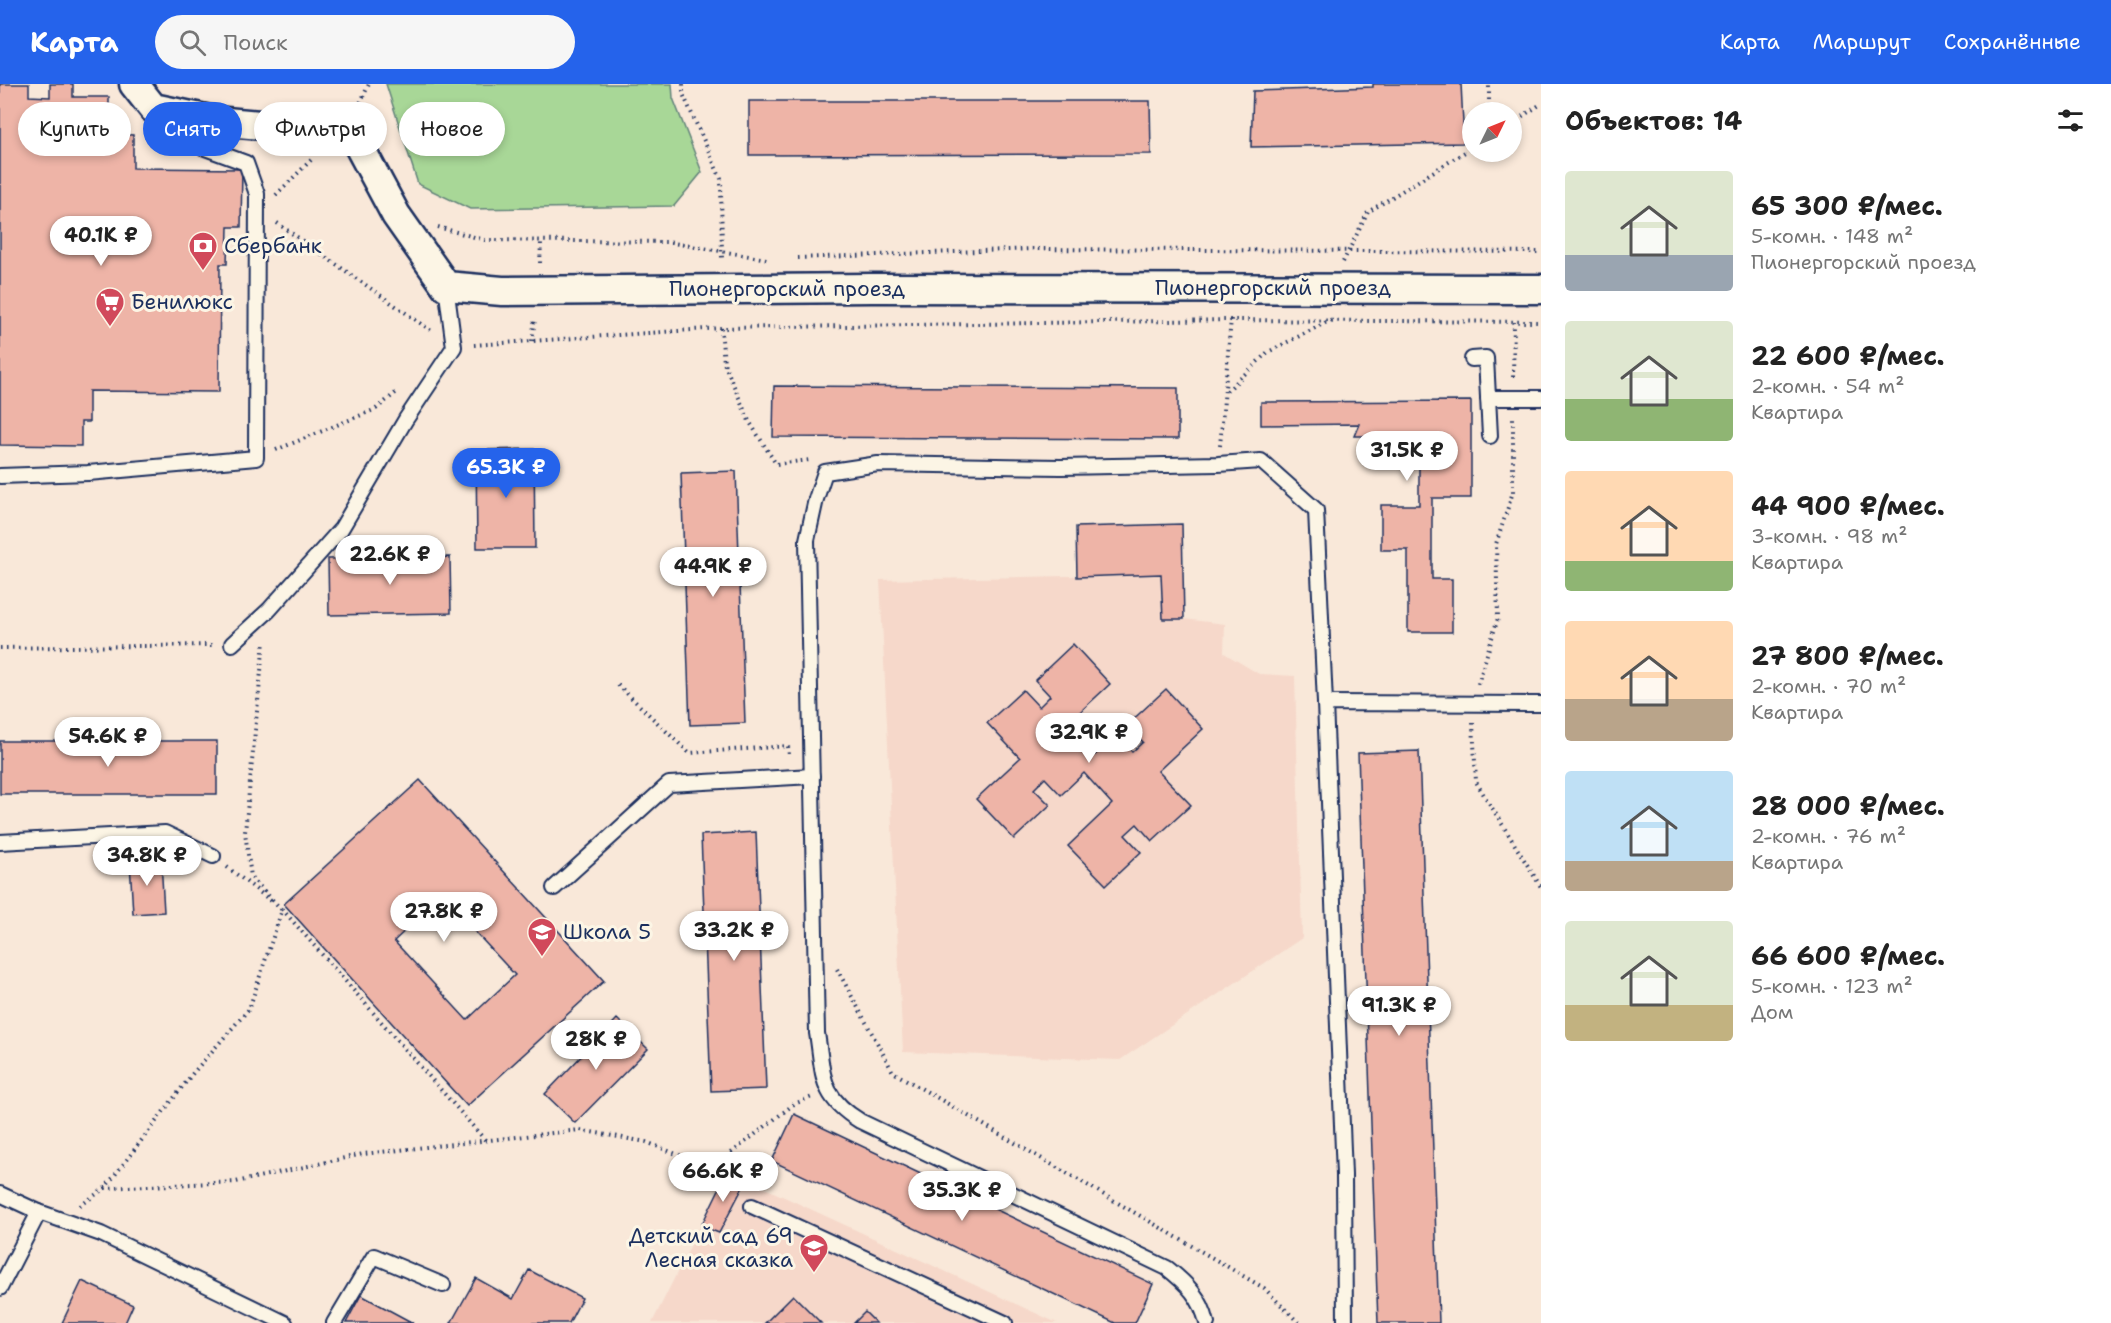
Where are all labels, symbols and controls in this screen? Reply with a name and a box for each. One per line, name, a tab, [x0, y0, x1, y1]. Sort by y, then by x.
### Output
search box	[155, 15, 575, 69]
text: Карта	[30, 23, 119, 61]
icon: search	[176, 26, 209, 59]
text: Поиск	[224, 28, 288, 57]
text: Карта	[1720, 28, 1780, 56]
text: Маршрут	[1813, 28, 1911, 56]
text: Сохранённые	[1944, 28, 2081, 56]
chip: Купить	[18, 102, 131, 156]
chip: Снять	[143, 102, 242, 156]
chip: Фильтры	[254, 102, 387, 156]
chip: Новое	[399, 102, 505, 156]
north arrow	[1462, 102, 1522, 162]
map controls	[1462, 102, 1522, 162]
text: Объектов: 14	[1565, 103, 1742, 138]
icon: filters	[2054, 104, 2087, 137]
text: 65 300 ₽/мес.	[1751, 188, 1943, 223]
icon: home	[1613, 195, 1685, 267]
pin: 40.1K ₽	[46, 216, 156, 267]
text: 40.1K ₽	[64, 222, 138, 248]
text: 5-комн. · 148 m²	[1751, 223, 1913, 249]
bank icon: Сбербанк	[187, 230, 219, 272]
place label: Сбербанк	[224, 232, 322, 260]
text: Пионергорский проезд	[1751, 249, 1976, 275]
street label: Пионергорский проезд	[1155, 274, 1391, 302]
street label: Пионергорский проезд	[669, 275, 905, 303]
supermarket icon: Бенилюкс	[94, 286, 126, 328]
place label: Бенилюкс	[131, 288, 233, 316]
text: 22 600 ₽/мес.	[1751, 338, 1945, 373]
icon: home	[1613, 345, 1685, 417]
text: 2-комн. · 54 m²	[1751, 373, 1905, 399]
text: Квартира	[1751, 399, 1843, 425]
pin: 31.5K ₽	[1352, 431, 1462, 482]
text: 31.5K ₽	[1370, 437, 1444, 463]
pin: 65.3K ₽	[451, 448, 561, 499]
text: 65.3K ₽	[466, 454, 546, 480]
text: 44 900 ₽/мес.	[1751, 488, 1945, 523]
icon: home	[1613, 495, 1685, 567]
text: 3-комн. · 98 m²	[1751, 523, 1908, 549]
pin: 22.6K ₽	[335, 535, 445, 586]
text: 22.6K ₽	[349, 541, 431, 567]
pin: 44.9K ₽	[658, 547, 768, 598]
text: Квартира	[1751, 549, 1843, 575]
text: 44.9K ₽	[674, 553, 752, 579]
text: 27 800 ₽/мес.	[1751, 638, 1944, 673]
icon: home	[1613, 645, 1685, 717]
text: 2-комн. · 70 m²	[1751, 673, 1906, 699]
text: Квартира	[1751, 699, 1843, 725]
pin: 32.9K ₽	[1034, 713, 1144, 764]
pin: 54.6K ₽	[53, 717, 163, 768]
text: 32.9K ₽	[1050, 719, 1128, 745]
text: 54.6K ₽	[68, 723, 148, 749]
text: 28 000 ₽/мес.	[1751, 788, 1945, 823]
icon: home	[1613, 795, 1685, 867]
text: 2-комн. · 76 m²	[1751, 823, 1906, 849]
pin: 34.8K ₽	[92, 836, 202, 887]
text: 34.8K ₽	[107, 842, 187, 868]
text: Квартира	[1751, 849, 1843, 875]
pin: 27.8K ₽	[389, 892, 499, 943]
text: 27.8K ₽	[404, 898, 484, 924]
pin: 33.2K ₽	[679, 911, 789, 962]
school or university icon: Школа 5	[526, 916, 558, 958]
text: 33.2K ₽	[694, 917, 774, 943]
place label: Школа 5	[563, 918, 651, 946]
text: 66 600 ₽/мес.	[1751, 938, 1945, 973]
icon: home	[1613, 945, 1685, 1017]
text: 5-комн. · 123 m²	[1751, 973, 1913, 999]
pin: 91.3K ₽	[1344, 986, 1454, 1037]
text: 91.3K ₽	[1361, 992, 1437, 1018]
text: Дом	[1751, 999, 1793, 1025]
pin: 28K ₽	[554, 1020, 638, 1071]
text: 28K ₽	[565, 1026, 627, 1052]
pin: 66.6K ₽	[668, 1152, 778, 1203]
text: 66.6K ₽	[682, 1158, 764, 1184]
pin: 35.3K ₽	[907, 1171, 1017, 1222]
text: 35.3K ₽	[922, 1177, 1002, 1203]
place label: Детский сад 69 Лесная сказка	[629, 1222, 793, 1274]
school or university icon: Детский сад 69 Лесная сказка	[798, 1232, 830, 1274]

